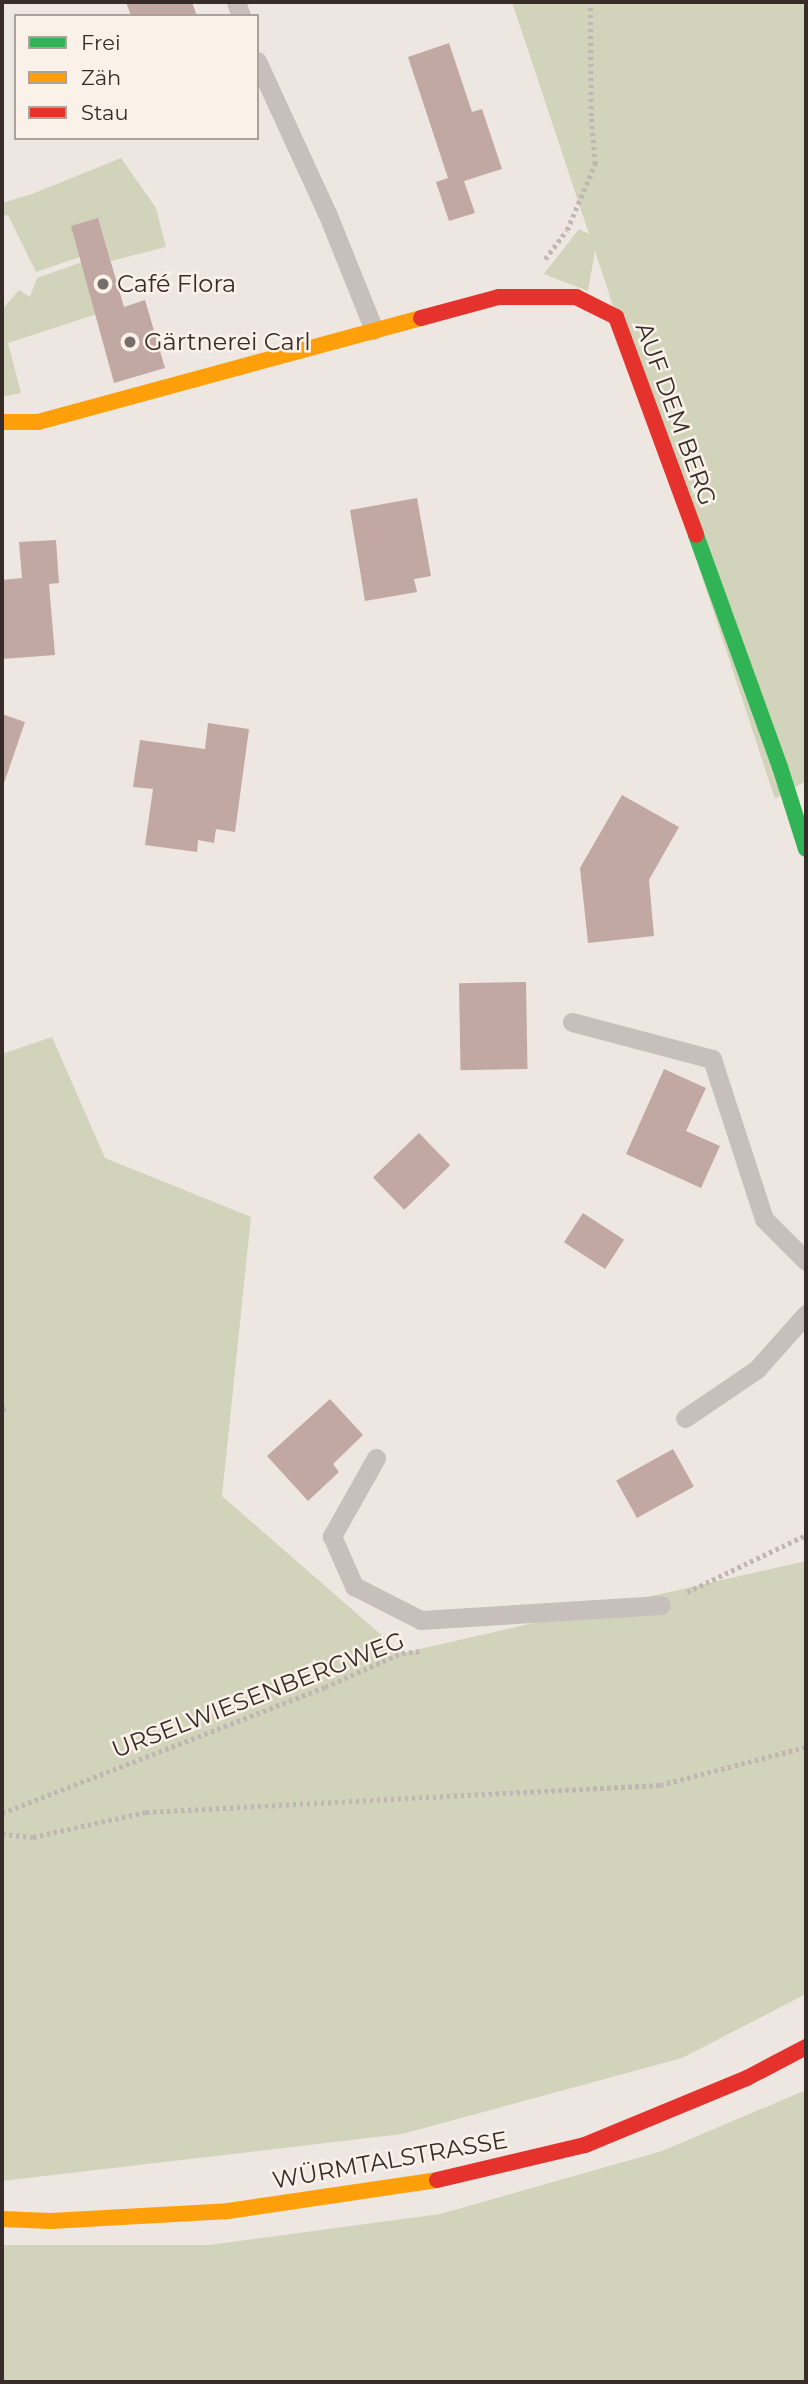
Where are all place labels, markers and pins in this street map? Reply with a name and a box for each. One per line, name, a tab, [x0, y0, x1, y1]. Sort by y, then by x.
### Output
place label: Café Flora	[117, 270, 236, 298]
marker: Café Flora	[95, 276, 111, 292]
place label: Gärtnerei Carl	[144, 328, 311, 356]
marker: Gärtnerei Carl	[122, 334, 138, 350]

